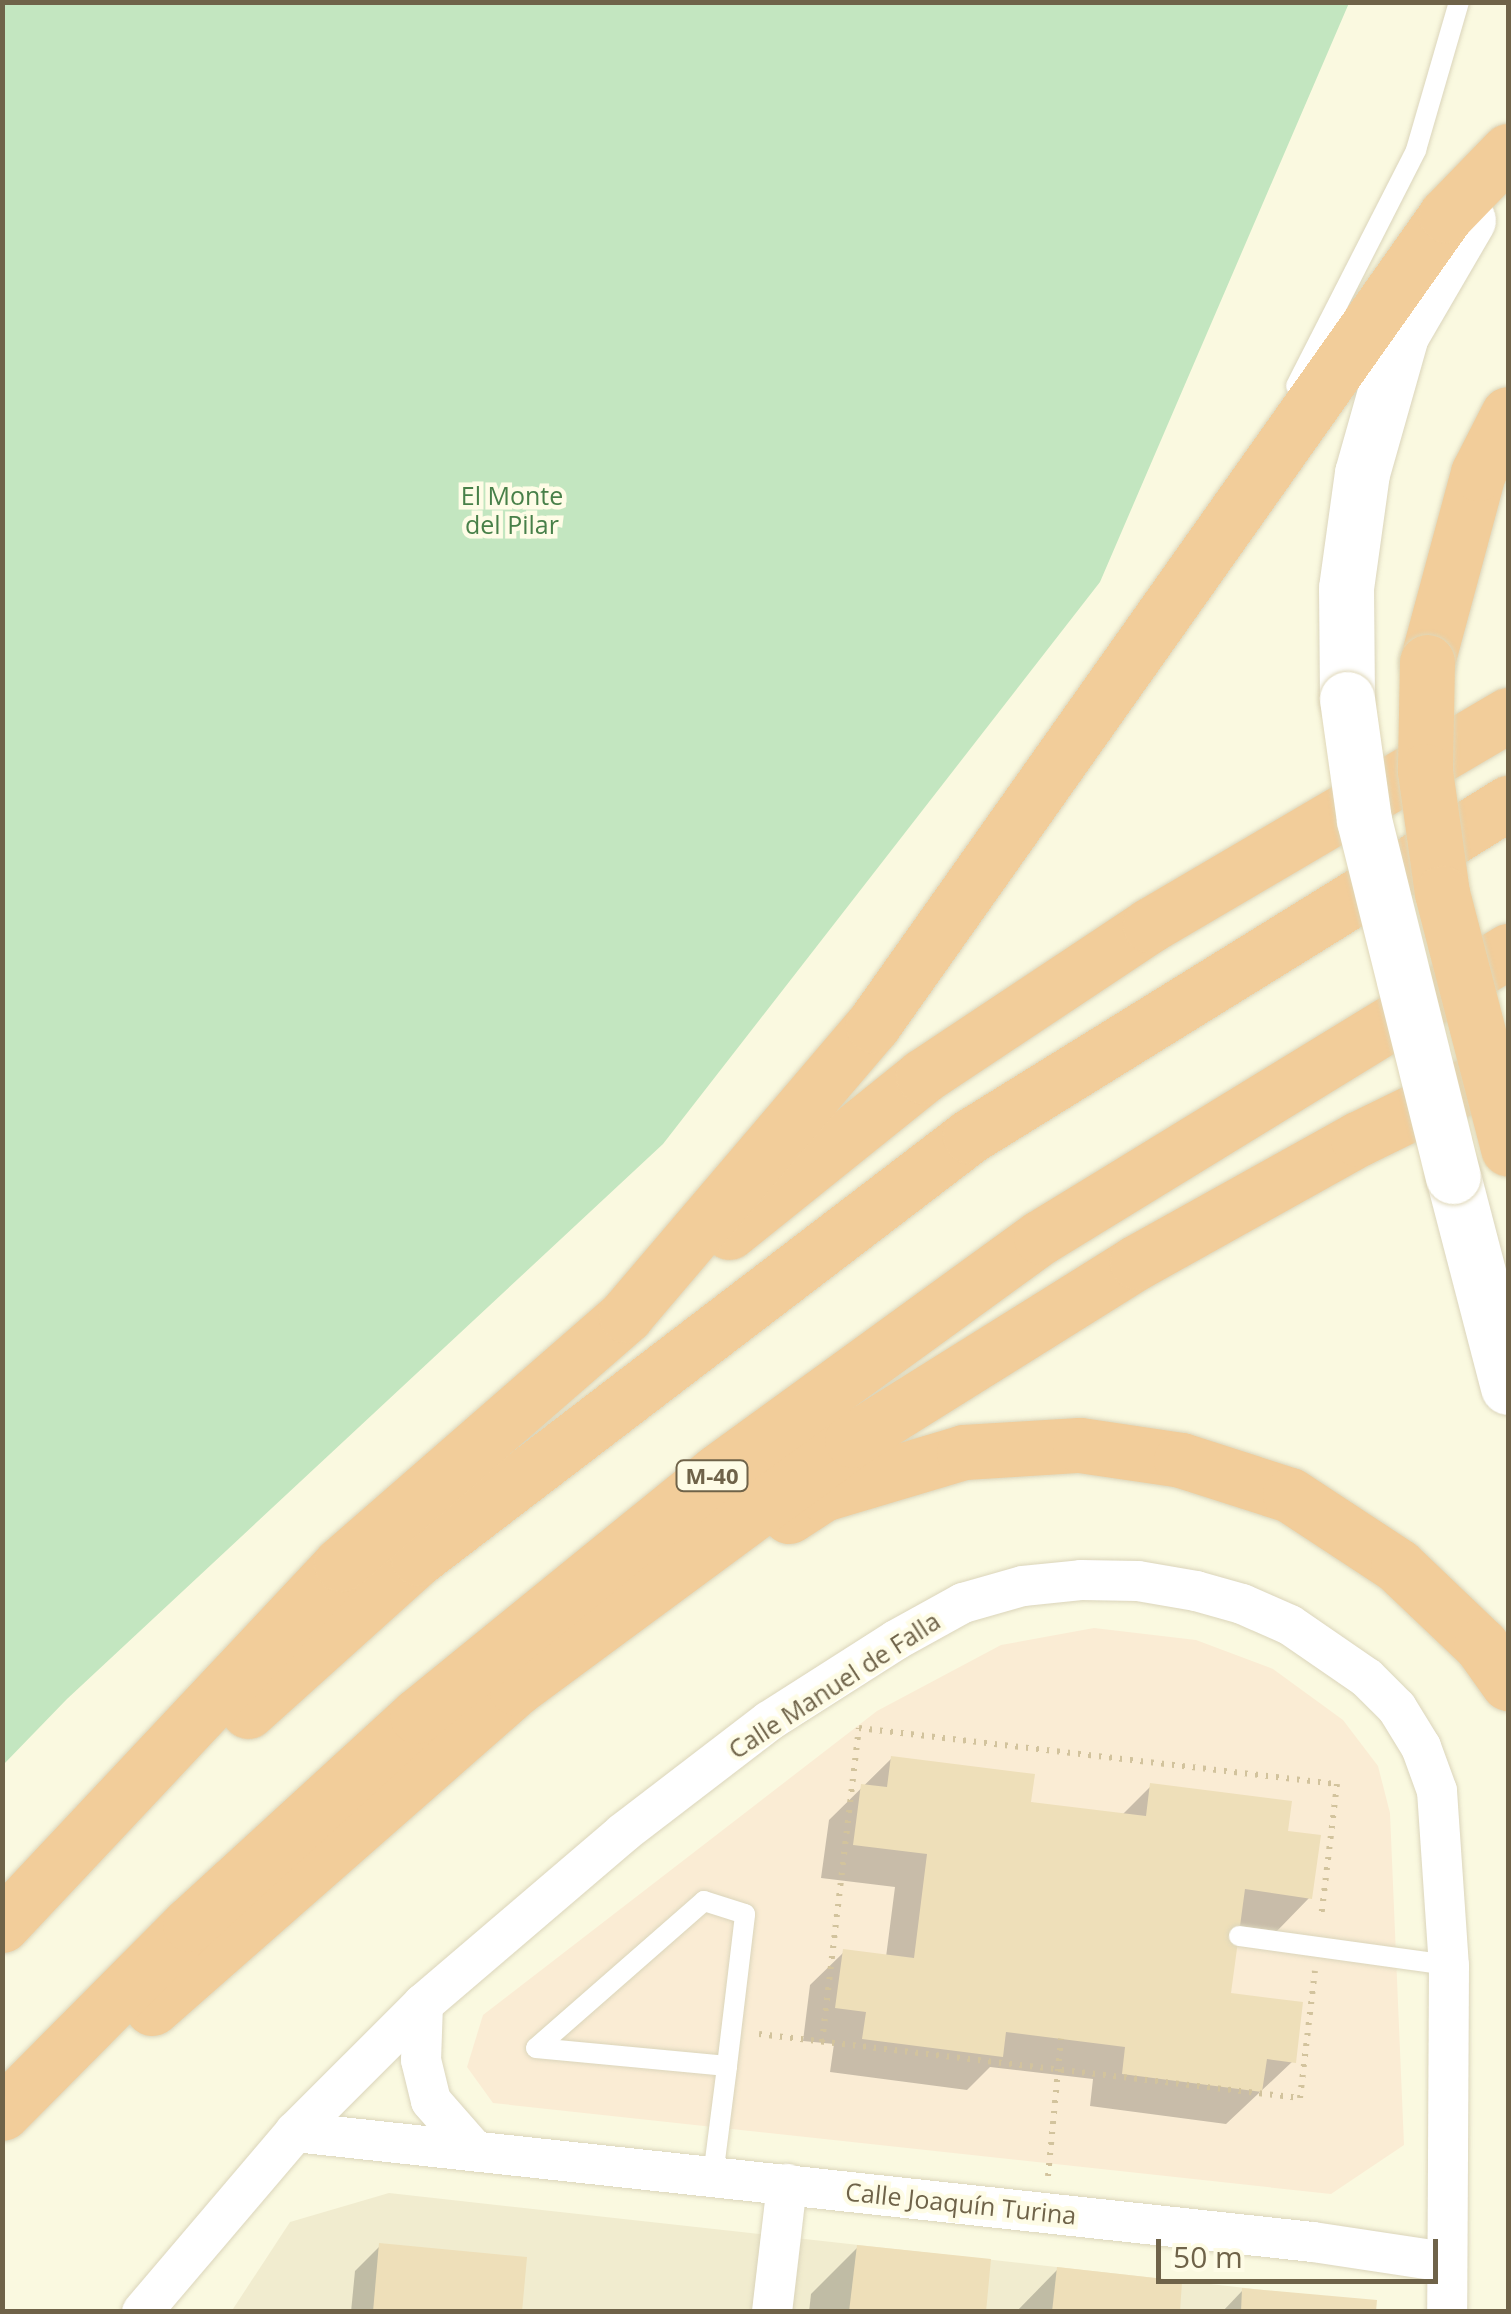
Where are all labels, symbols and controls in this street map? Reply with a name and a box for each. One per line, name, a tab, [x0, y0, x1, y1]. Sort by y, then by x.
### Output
park label: El Monte del Pilar	[461, 481, 563, 540]
road number: M-40	[674, 1459, 750, 1493]
street label: Calle Manuel de Falla	[723, 1605, 945, 1765]
street label: Calle Joaquín Turina	[844, 2176, 1078, 2230]
scale bar	[1161, 2219, 1444, 2281]
text: 50 m	[1173, 2236, 1243, 2277]

